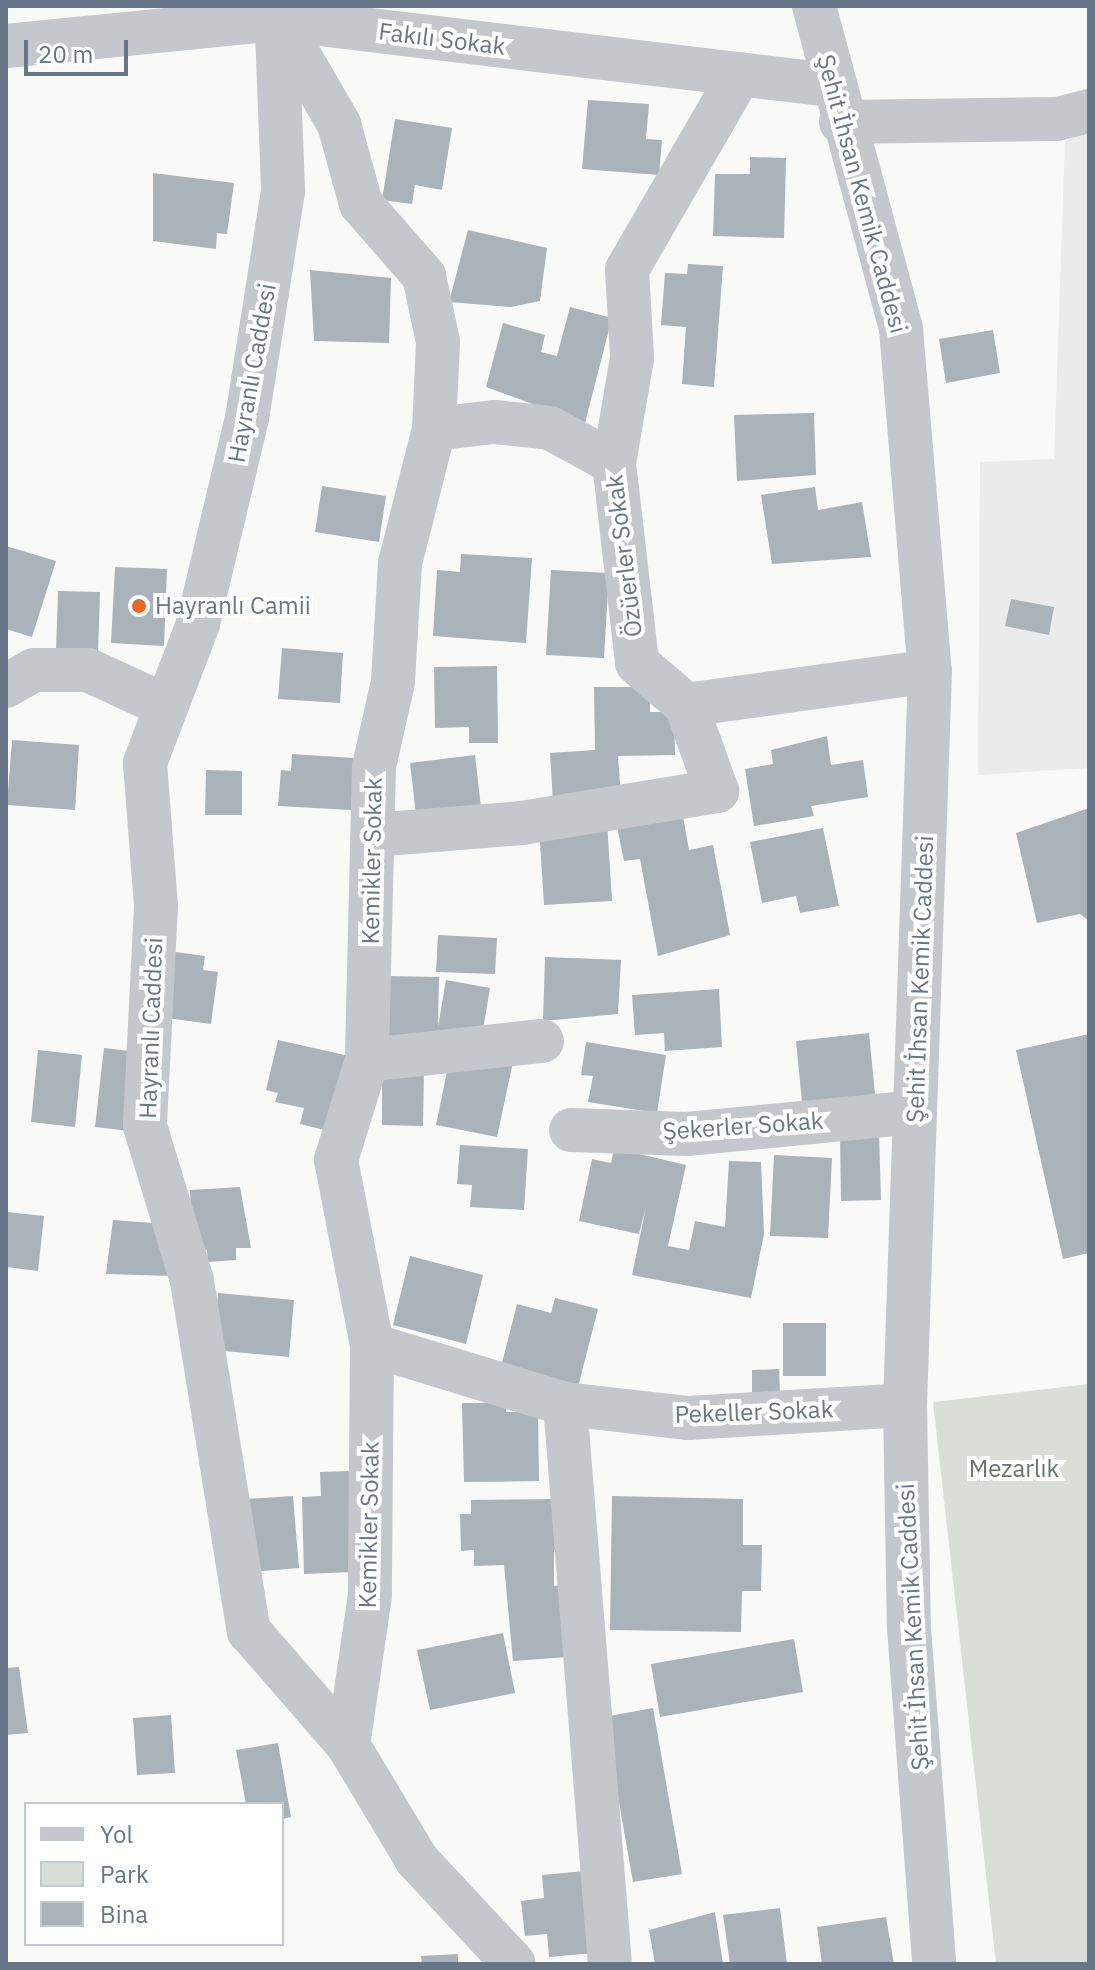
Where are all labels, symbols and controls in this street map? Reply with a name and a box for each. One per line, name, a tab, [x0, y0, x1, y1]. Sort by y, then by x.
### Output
street label: Fakılı Sokak	[377, 17, 507, 61]
scale bar	[28, 24, 132, 74]
text: 20 m	[38, 38, 93, 70]
street label: Şehit İhsan Kemik Caddesi	[811, 51, 913, 337]
street label: Hayranlı Caddesi	[222, 281, 282, 465]
street label: Özüerler Sokak	[600, 473, 648, 639]
place label: Hayranlı Camii	[155, 592, 311, 620]
marker: Hayranlı Camii	[130, 597, 148, 615]
street label: Kemikler Sokak	[356, 777, 388, 945]
street label: Şehit İhsan Kemik Caddesi	[901, 835, 939, 1123]
street label: Hayranlı Caddesi	[133, 937, 169, 1119]
street label: Şekerler Sokak	[662, 1106, 824, 1146]
street label: Pekeller Sokak	[674, 1395, 834, 1429]
street label: Kemikler Sokak	[353, 1441, 385, 1609]
park label: Mezarlık	[969, 1455, 1059, 1483]
street label: Şehit İhsan Kemik Caddesi	[891, 1483, 935, 1771]
legend	[24, 1802, 284, 1946]
text: Yol	[100, 1818, 133, 1850]
text: Park	[100, 1858, 149, 1890]
text: Bina	[100, 1898, 148, 1930]

